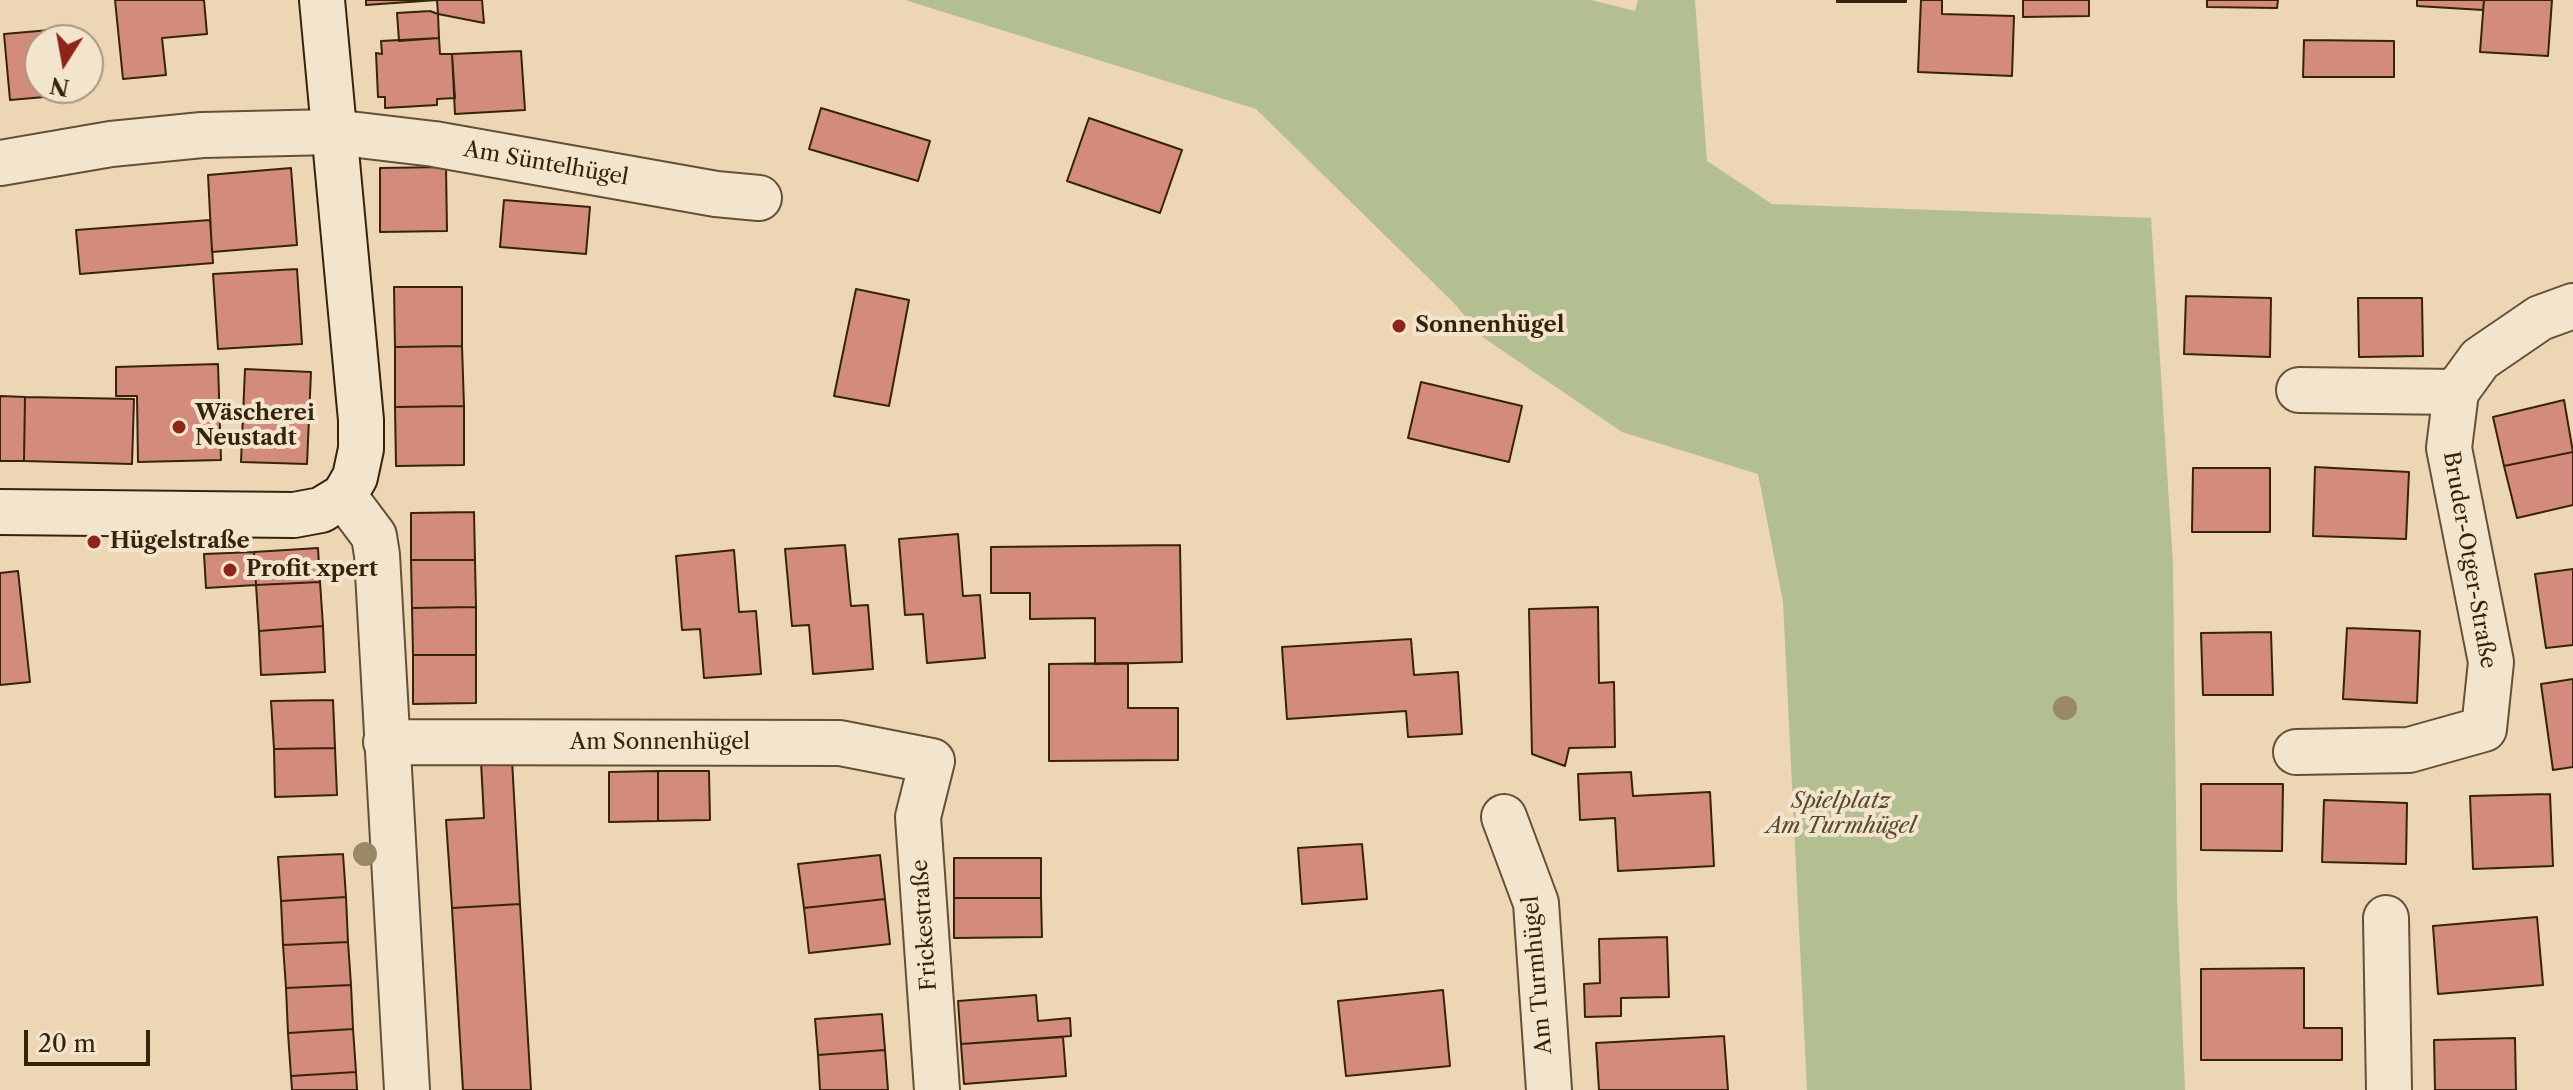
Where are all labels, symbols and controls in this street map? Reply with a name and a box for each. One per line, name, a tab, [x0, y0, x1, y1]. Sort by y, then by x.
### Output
north arrow	[24, 24, 104, 104]
text: N	[48, 71, 72, 101]
street label: Am Süntelhügel	[462, 137, 630, 191]
place label: Sonnenhügel	[1415, 313, 1564, 339]
marker: Sonnenhügel	[1390, 317, 1408, 335]
place label: Wäscherei Neustadt	[195, 401, 315, 452]
marker: Wäscherei Neustadt	[170, 418, 188, 436]
street label: Bruder-Otger-Straße	[2437, 449, 2501, 671]
place label: Hügelstraße	[110, 529, 250, 555]
marker: Hügelstraße	[85, 533, 103, 551]
place label: Profit xpert	[246, 557, 378, 583]
marker: Profit xpert	[221, 561, 239, 579]
street label: Am Sonnenhügel	[570, 730, 750, 756]
park label: Spielplatz Am Turmhügel	[1766, 789, 1916, 840]
street label: Frickestraße	[907, 858, 943, 992]
street label: Am Turmhügel	[1518, 895, 1558, 1055]
scale bar	[28, 1014, 154, 1064]
text: 20 m	[38, 1029, 96, 1058]

